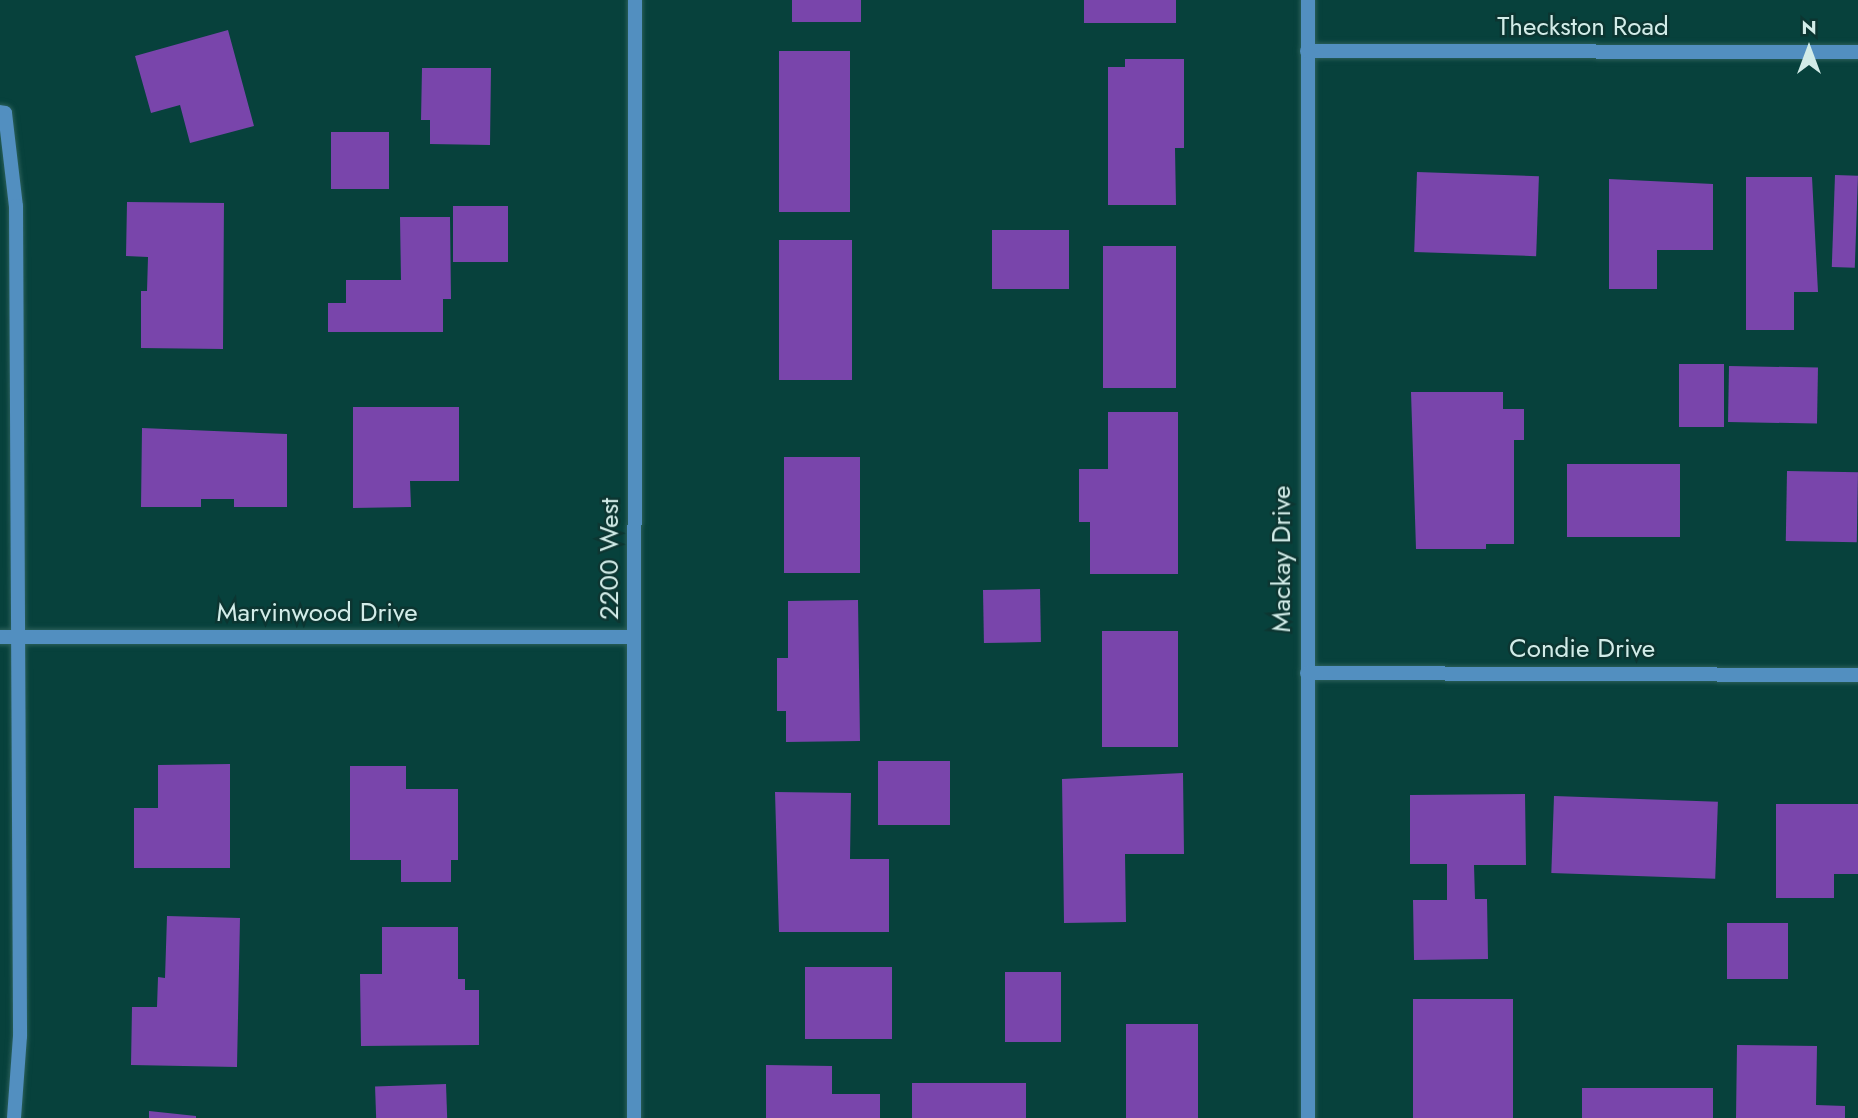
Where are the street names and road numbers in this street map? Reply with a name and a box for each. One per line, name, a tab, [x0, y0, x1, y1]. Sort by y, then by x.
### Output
street label: Theckston Road	[1497, 11, 1669, 43]
street label: Mackay Drive	[1266, 486, 1298, 632]
street label: 2200 West	[594, 498, 626, 620]
street label: Marvinwood Drive	[216, 597, 418, 629]
street label: Condie Drive	[1509, 633, 1655, 665]

